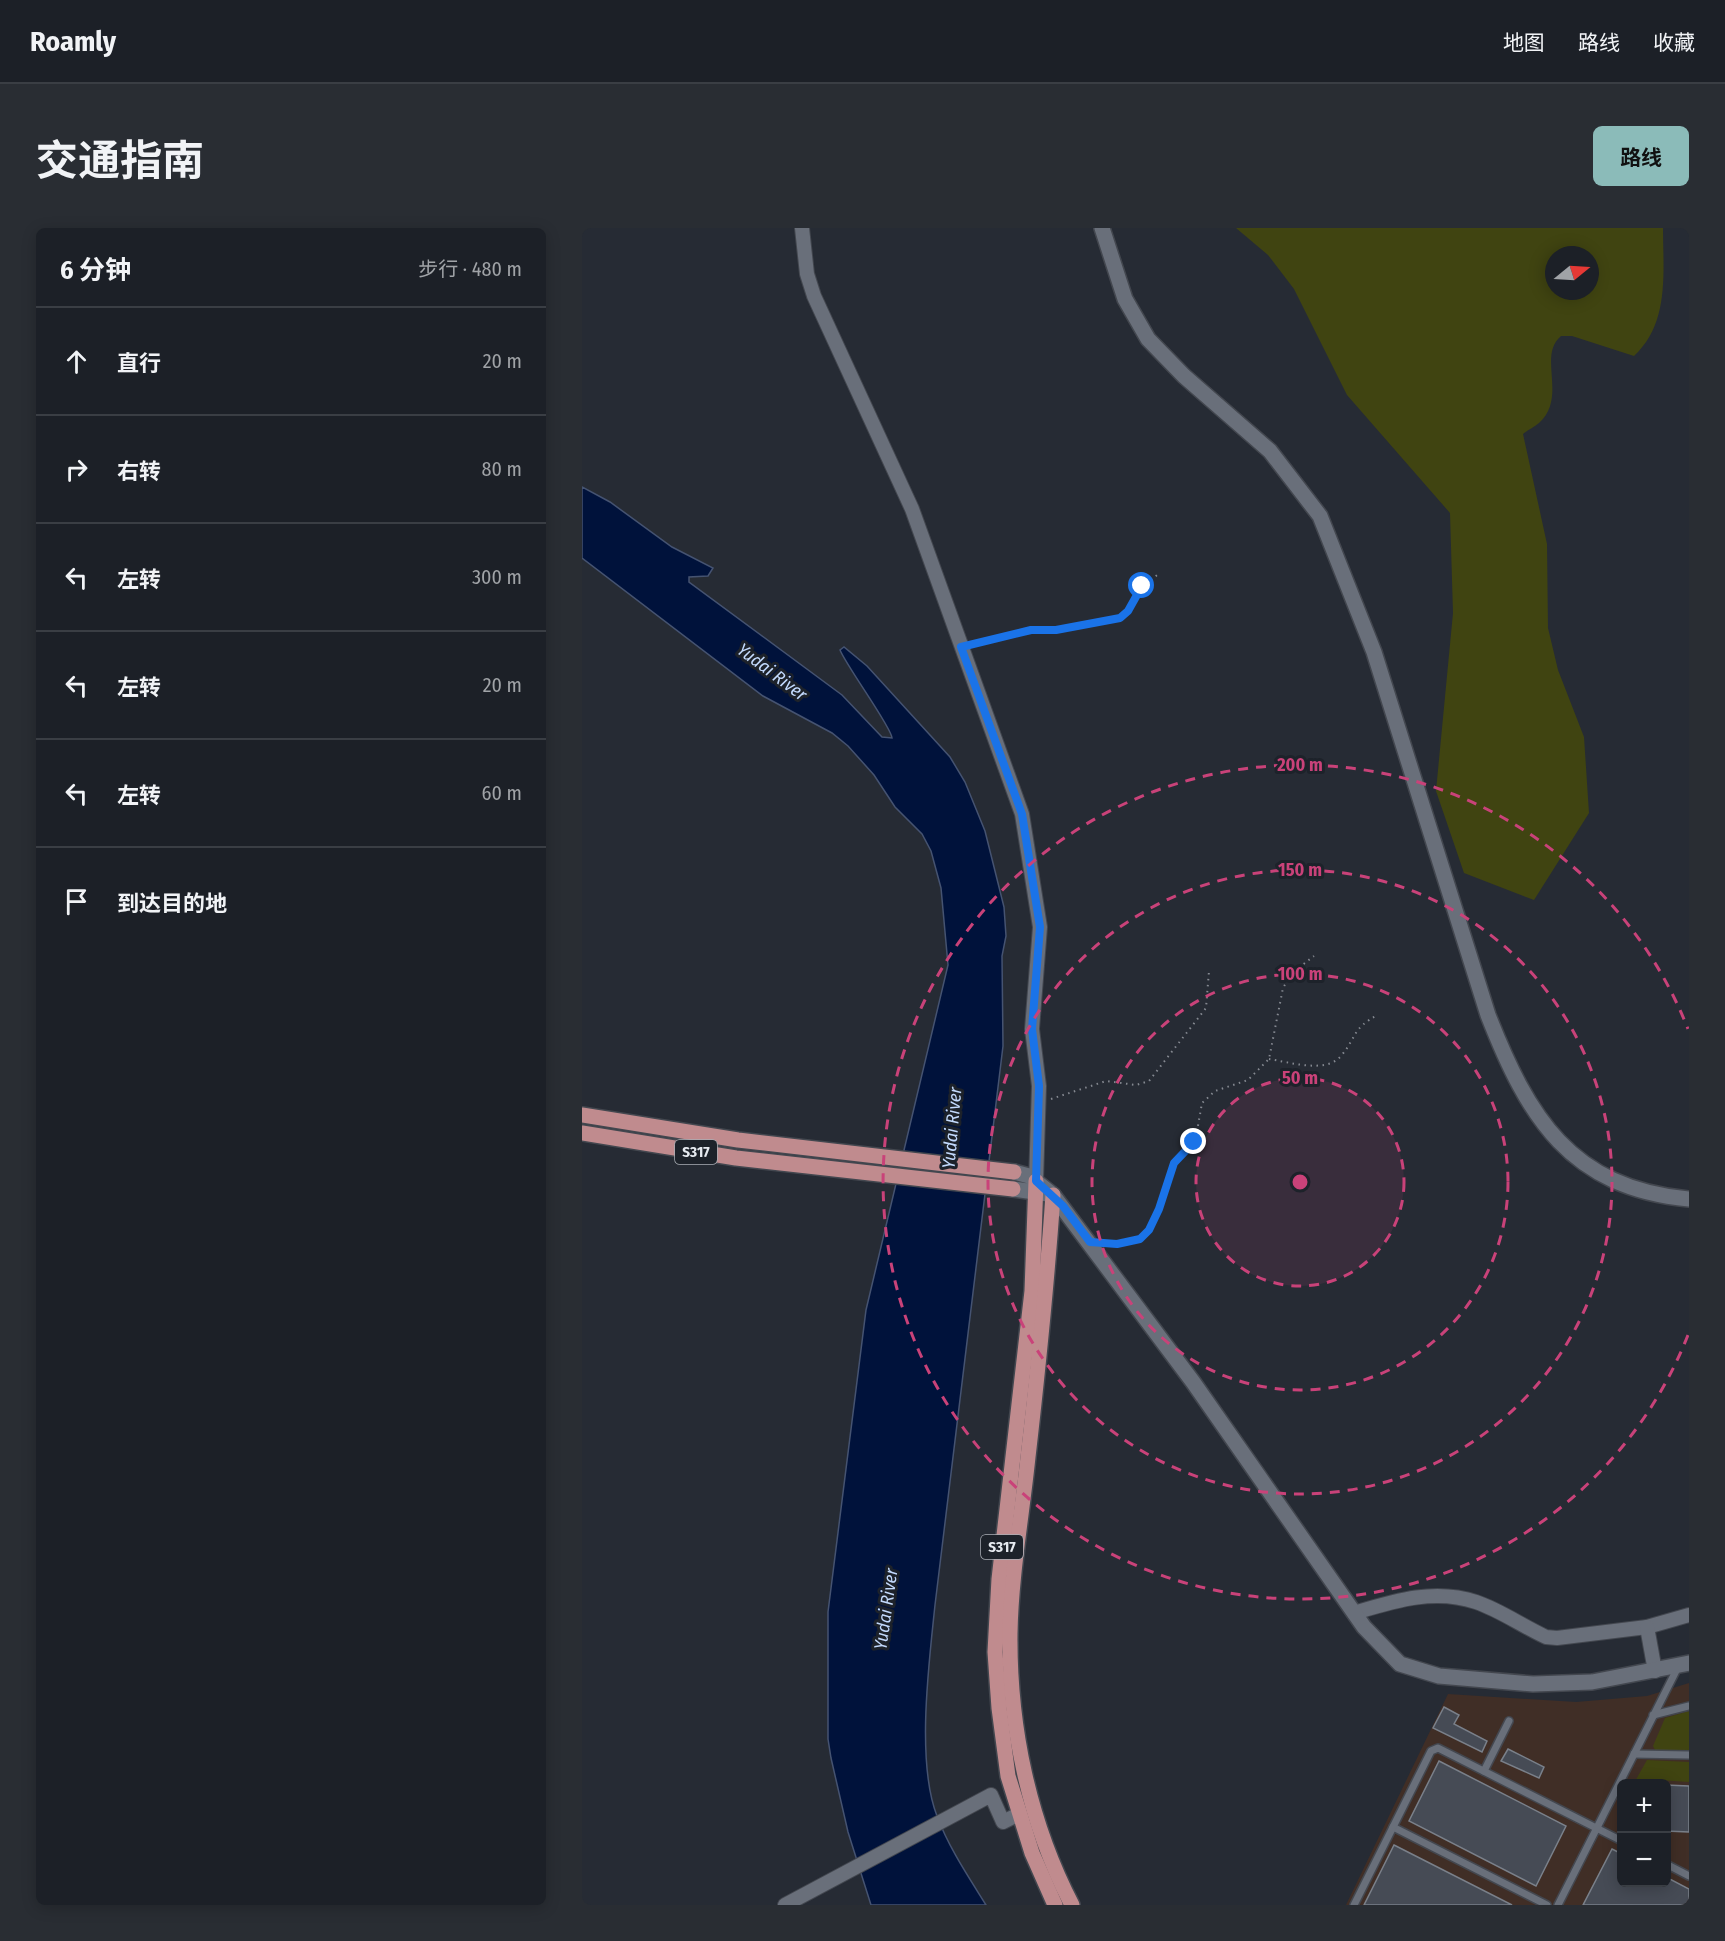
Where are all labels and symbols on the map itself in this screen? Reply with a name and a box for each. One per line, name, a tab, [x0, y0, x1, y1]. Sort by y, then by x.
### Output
north arrow	[1545, 246, 1599, 300]
route start	[1128, 572, 1154, 598]
water label: Yudai River	[733, 639, 812, 706]
text: 200 m	[1276, 754, 1323, 776]
text: 150 m	[1278, 859, 1322, 881]
text: 100 m	[1278, 963, 1322, 985]
text: 50 m	[1282, 1067, 1318, 1089]
water label: Yudai River	[937, 1085, 967, 1170]
route end	[1180, 1128, 1206, 1154]
road number: S317	[675, 1140, 717, 1164]
centre of rings	[1290, 1172, 1310, 1192]
road number: S317	[981, 1535, 1023, 1559]
water label: Yudai River	[869, 1566, 903, 1651]

